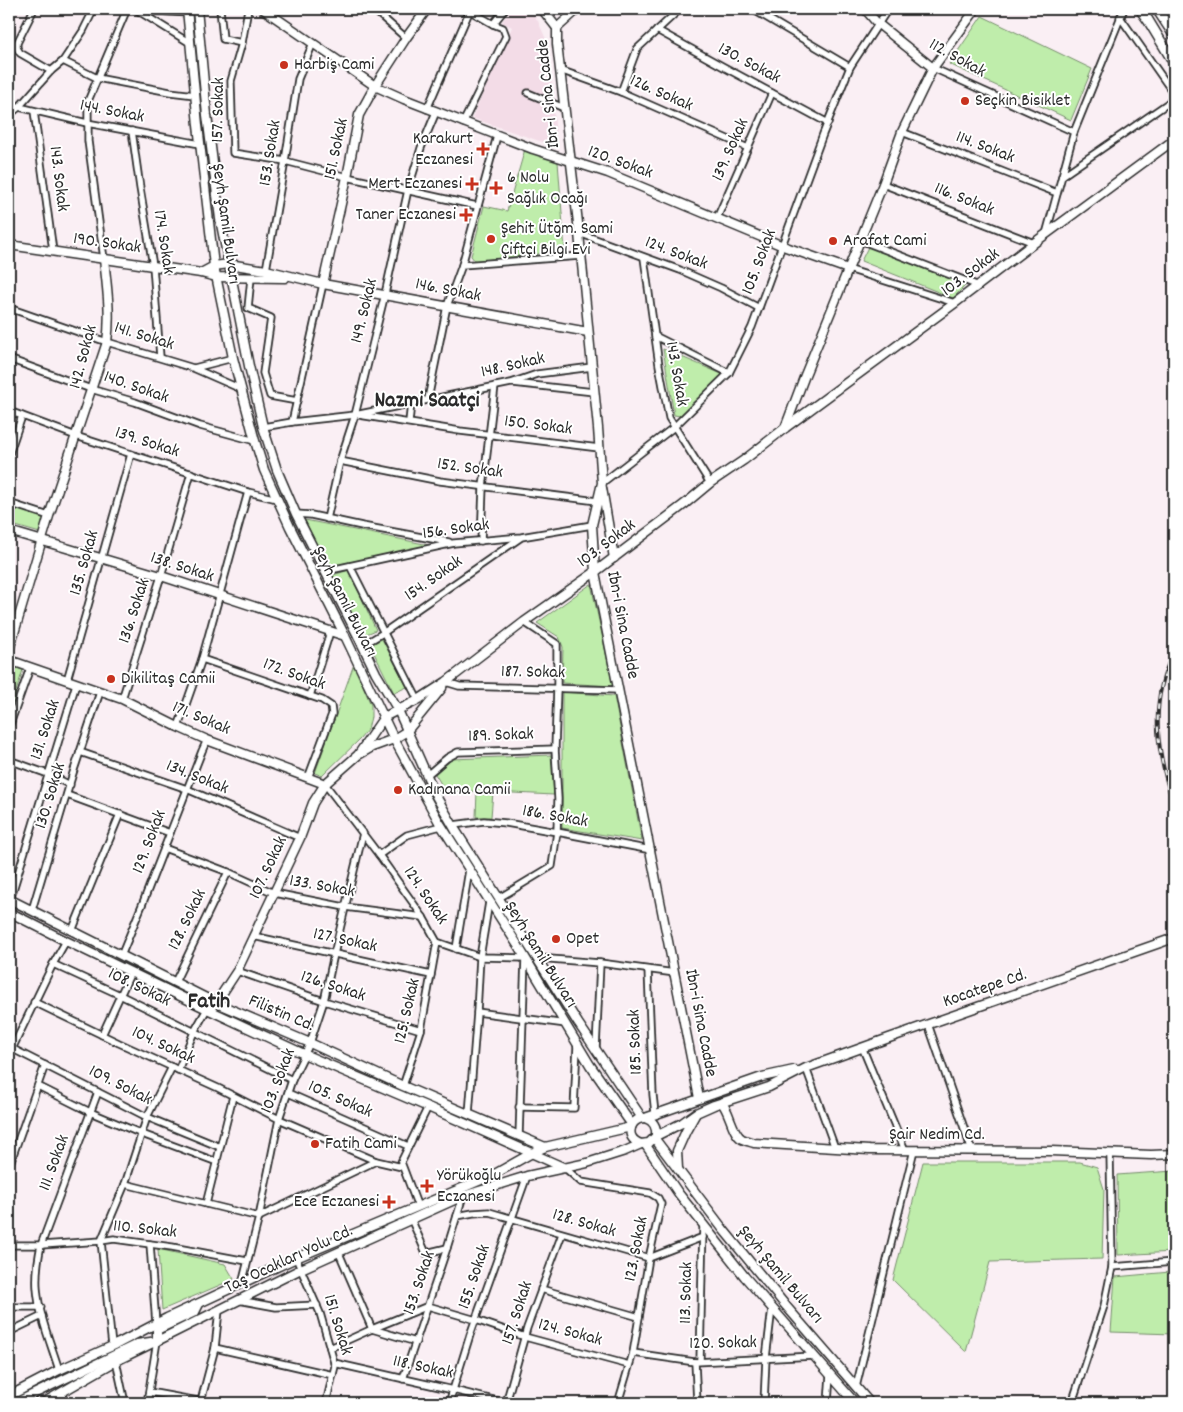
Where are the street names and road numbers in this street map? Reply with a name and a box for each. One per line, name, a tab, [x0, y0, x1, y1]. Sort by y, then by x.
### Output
street label: 112. Sokak	[924, 33, 990, 85]
street label: 130. Sokak	[713, 37, 785, 91]
street label: Ibn-i Sina Cadde	[531, 38, 567, 150]
street label: 126. Sokak	[625, 69, 697, 119]
street label: 157. Sokak	[206, 77, 232, 143]
street label: 144. Sokak	[78, 94, 146, 130]
street label: 139. Sokak	[706, 115, 756, 185]
street label: 151. Sokak	[318, 116, 356, 182]
street label: 153. Sokak	[253, 118, 289, 188]
street label: 114. Sokak	[952, 125, 1018, 171]
street label: 120. Sokak	[584, 140, 656, 186]
street label: 143. Sokak	[42, 145, 74, 213]
street label: Şeyh Şamil Bulvarı	[204, 162, 246, 286]
street label: 116. Sokak	[930, 177, 998, 223]
street label: 174. Sokak	[146, 208, 180, 276]
street label: 105. Sokak	[736, 226, 784, 298]
street label: 190. Sokak	[71, 227, 143, 261]
street label: 124. Sokak	[641, 231, 711, 277]
street label: 103. Sokak	[936, 243, 1006, 303]
street label: 146. Sokak	[413, 272, 483, 310]
street label: 149. Sokak	[345, 276, 385, 346]
street label: 141. Sokak	[111, 316, 177, 358]
street label: 142. Sokak	[63, 322, 105, 392]
street label: 143. Sokak	[658, 339, 694, 409]
street label: 148. Sokak	[479, 347, 547, 385]
street label: 140. Sokak	[100, 365, 172, 411]
street label: 150. Sokak	[503, 409, 573, 443]
street label: 139. Sokak	[112, 421, 182, 465]
street label: 152. Sokak	[435, 452, 505, 486]
street label: 156. Sokak	[421, 513, 491, 547]
street label: 103. Sokak	[572, 514, 642, 574]
street label: 135. Sokak	[64, 528, 106, 598]
street label: Şeyh Şamil Bulvarı	[305, 542, 383, 662]
street label: 138. Sokak	[147, 546, 217, 590]
street label: 154. Sokak	[400, 550, 468, 608]
street label: Ibn-i Sina Cadde	[599, 569, 645, 681]
street label: 136. Sokak	[113, 575, 157, 647]
street label: 172. Sokak	[259, 652, 329, 698]
street label: 187. Sokak	[501, 660, 565, 686]
street label: 171. Sokak	[168, 696, 234, 742]
street label: 131. Sokak	[25, 697, 67, 763]
street label: 189. Sokak	[468, 722, 534, 750]
street label: 134. Sokak	[162, 754, 232, 802]
street label: 130. Sokak	[29, 760, 73, 832]
street label: 186. Sokak	[520, 799, 590, 835]
street label: 129. Sokak	[126, 807, 174, 877]
street label: 107. Sokak	[244, 832, 294, 904]
street label: 124. Sokak	[396, 862, 454, 930]
street label: 133. Sokak	[287, 869, 357, 905]
street label: 128. Sokak	[162, 885, 214, 955]
street label: Şeyh Şamil Bulvarı	[497, 897, 583, 1013]
street label: 127. Sokak	[311, 922, 379, 960]
street label: 108. Sokak	[103, 962, 175, 1014]
street label: Kocatepe Cd.	[940, 963, 1030, 1015]
street label: 126. Sokak	[297, 965, 369, 1009]
street label: Ibn-i Sina Cadde	[677, 967, 723, 1079]
street label: 125. Sokak	[388, 976, 428, 1046]
street label: Filistin Cd.	[244, 989, 318, 1039]
street label: 185. Sokak	[622, 1009, 650, 1075]
street label: 104. Sokak	[127, 1020, 199, 1072]
street label: 103. Sokak	[255, 1045, 303, 1117]
street label: 109. Sokak	[84, 1059, 156, 1113]
street label: 105. Sokak	[304, 1075, 376, 1125]
street label: Şair Nedim Cd.	[889, 1123, 985, 1148]
street label: 111. Sokak	[33, 1131, 77, 1195]
street label: 128. Sokak	[549, 1203, 619, 1245]
street label: 110. Sokak	[112, 1214, 178, 1246]
street label: 123. Sokak	[618, 1214, 656, 1284]
street label: Taş Ocakları Yolu Cd.	[221, 1219, 357, 1301]
street label: Şeyh Şamil Bulvarı	[731, 1220, 829, 1330]
street label: 155. Sokak	[452, 1241, 498, 1313]
street label: 153. Sokak	[397, 1247, 443, 1319]
street label: 113. Sokak	[674, 1262, 700, 1324]
street label: 157. Sokak	[496, 1278, 540, 1348]
street label: 151. Sokak	[316, 1291, 358, 1359]
street label: 124. Sokak	[535, 1312, 605, 1354]
street label: 120. Sokak	[689, 1331, 757, 1357]
street label: 118. Sokak	[390, 1349, 456, 1387]

